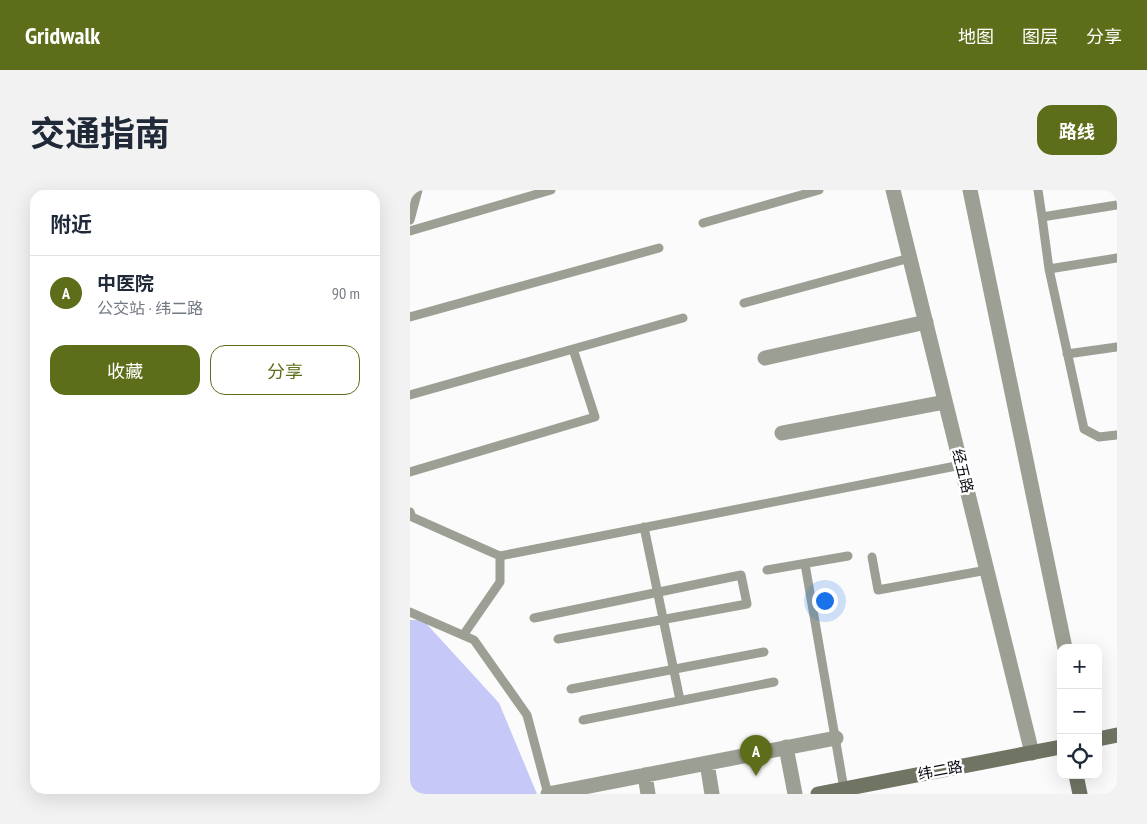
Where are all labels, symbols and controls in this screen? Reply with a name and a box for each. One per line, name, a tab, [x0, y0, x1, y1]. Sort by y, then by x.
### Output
text: Gridwalk	[25, 20, 100, 51]
text: 地图	[958, 25, 994, 48]
text: 图层	[1022, 25, 1058, 48]
text: 分享	[1086, 25, 1122, 48]
button: 路线	[1037, 105, 1117, 155]
text: 交通指南	[30, 110, 170, 156]
text: 附近	[50, 211, 92, 238]
text: 中医院	[97, 271, 154, 295]
text: A	[62, 283, 70, 303]
text: 90 m	[332, 283, 360, 303]
text: 公交站 · 纬二路	[97, 298, 203, 318]
button: 收藏	[50, 345, 200, 395]
button: 分享	[210, 345, 360, 395]
street label: 经五路	[948, 447, 978, 495]
your location	[812, 588, 838, 614]
map controls	[1057, 644, 1102, 779]
button: +	[1057, 644, 1102, 689]
button: −	[1057, 689, 1102, 734]
button: locate	[1057, 734, 1102, 779]
pin: A	[740, 735, 772, 776]
street label: 纬二路	[916, 756, 964, 784]

